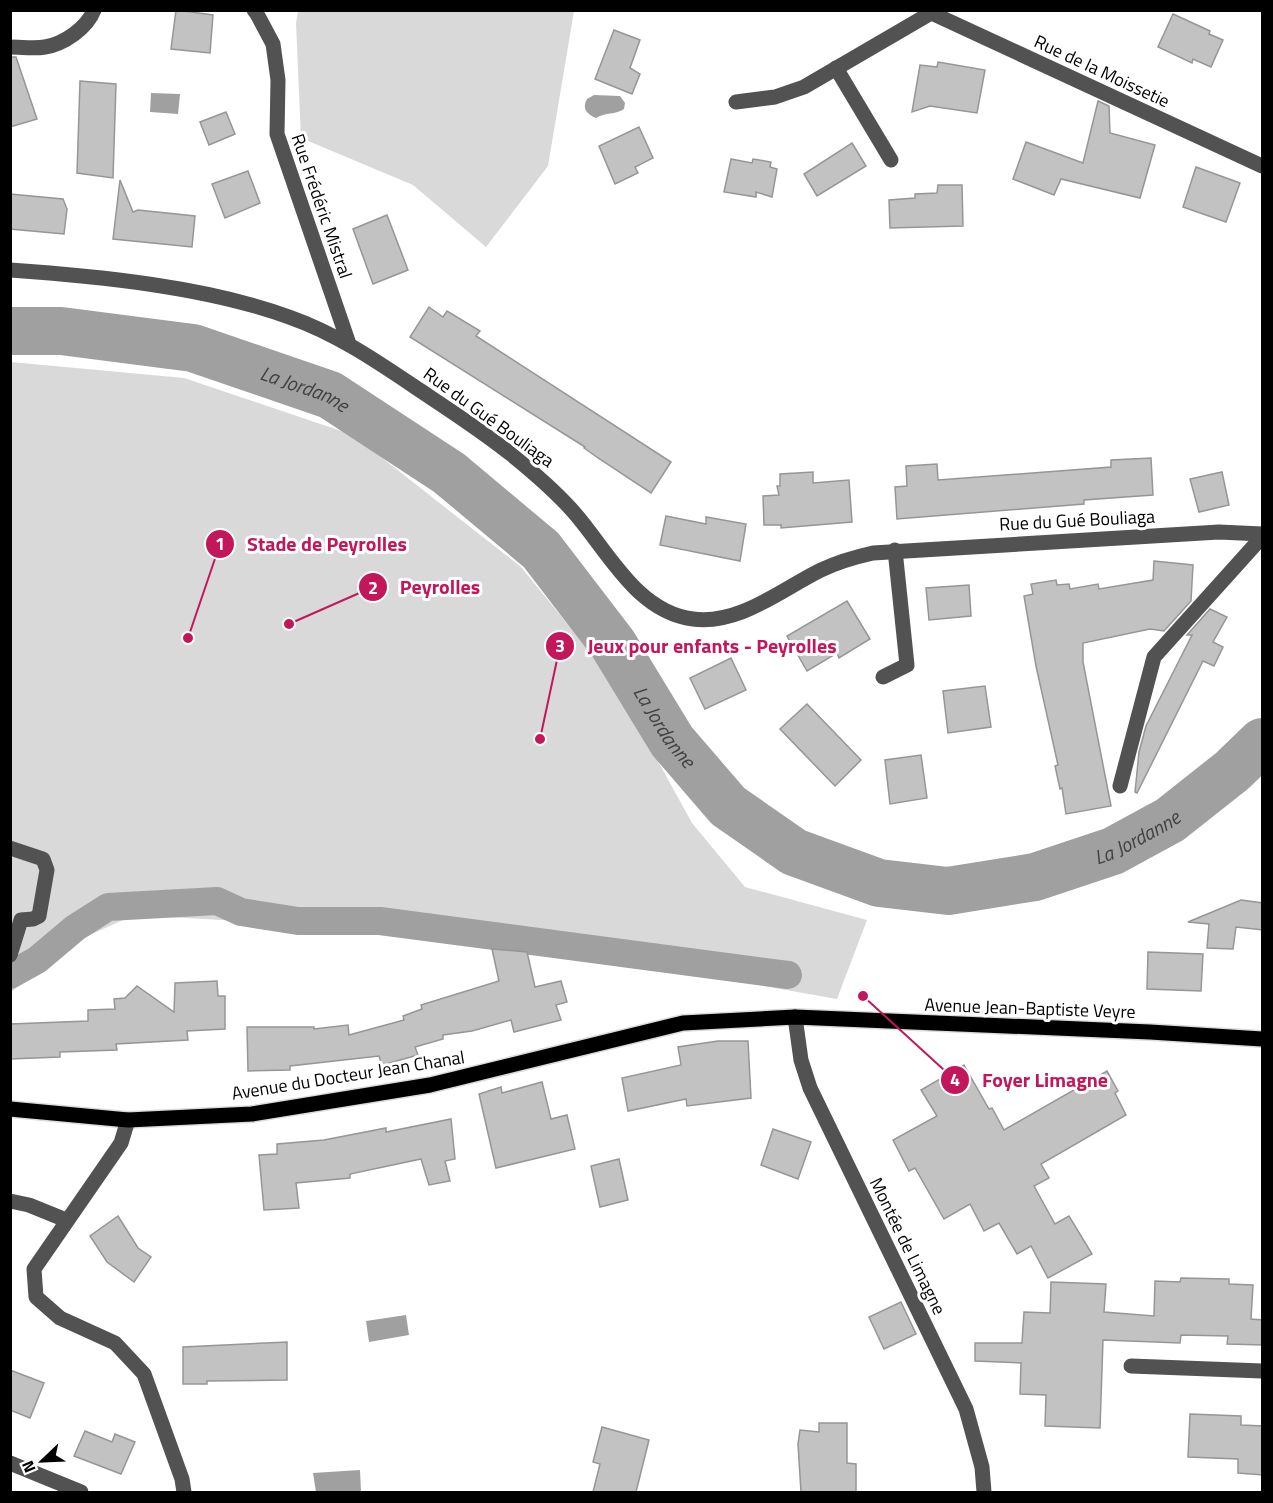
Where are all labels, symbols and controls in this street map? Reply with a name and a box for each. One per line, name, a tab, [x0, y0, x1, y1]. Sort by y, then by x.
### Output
street label: Rue de la Moissetie	[1030, 28, 1174, 114]
street label: Rue Frédéric Mistral	[285, 130, 359, 282]
water label: La Jordanne	[256, 357, 357, 420]
street label: Rue du Gué Bouliaga	[418, 360, 560, 474]
street label: Rue du Gué Bouliaga	[998, 502, 1156, 538]
callout: Stade de Peyrolles	[205, 525, 419, 563]
text: Stade de Peyrolles	[247, 528, 407, 559]
text: 1	[215, 530, 225, 557]
callout: Peyrolles	[358, 568, 492, 606]
text: Peyrolles	[400, 571, 480, 602]
text: 2	[368, 574, 378, 601]
callout: Jeux pour enfants - Peyrolles	[545, 627, 849, 665]
text: Jeux pour enfants - Peyrolles	[587, 630, 837, 661]
text: 3	[555, 632, 565, 659]
water label: La Jordanne	[626, 679, 705, 776]
water label: La Jordanne	[1090, 801, 1188, 872]
street label: Avenue Jean-Baptiste Veyre	[924, 991, 1136, 1025]
street label: Avenue du Docteur Jean Chanal	[230, 1043, 466, 1107]
callout: Foyer Limagne	[940, 1061, 1121, 1099]
text: Foyer Limagne	[982, 1064, 1108, 1095]
text: 4	[950, 1066, 960, 1093]
street label: Montée de Limagne	[863, 1173, 953, 1319]
north arrow	[12, 1431, 72, 1491]
text: N	[15, 1457, 41, 1477]

